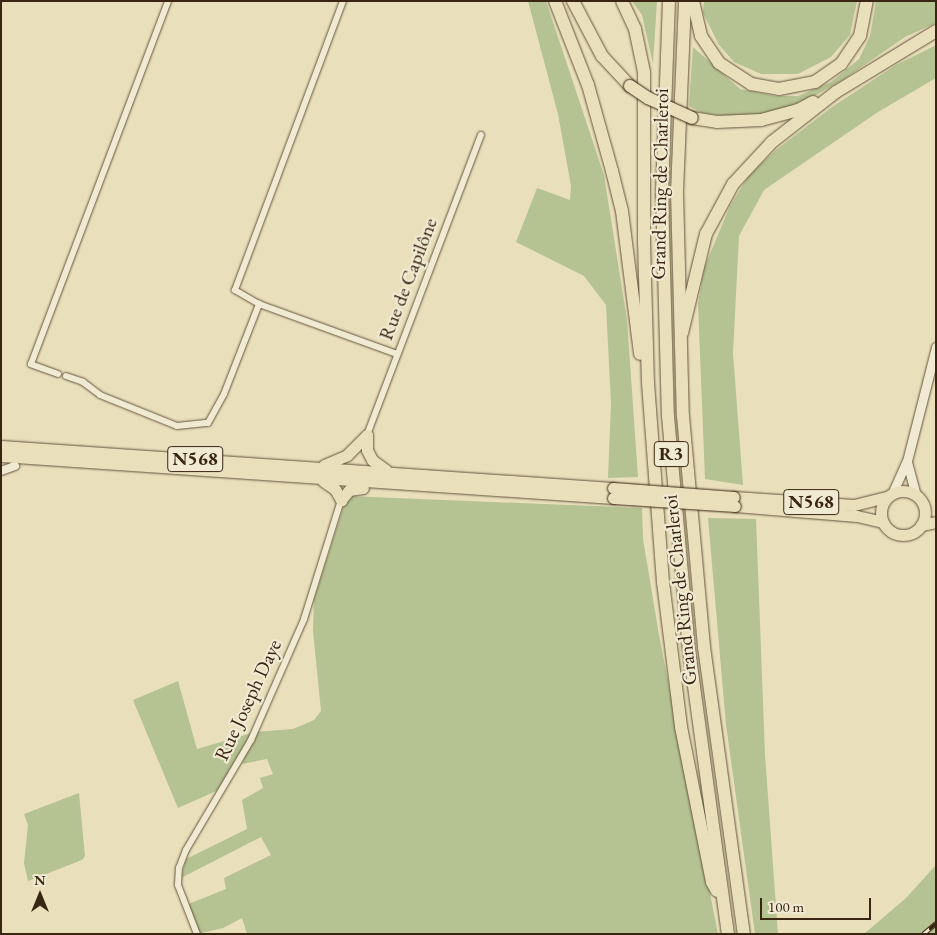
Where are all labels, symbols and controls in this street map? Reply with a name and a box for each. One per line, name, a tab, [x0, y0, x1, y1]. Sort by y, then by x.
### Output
street label: Grand Ring de Charleroi	[646, 88, 674, 280]
street label: Rue de Capilône	[374, 214, 442, 344]
road number: R3	[654, 438, 688, 470]
road number: N568	[166, 442, 224, 476]
road number: N568	[782, 486, 840, 518]
street label: Grand Ring de Charleroi	[658, 494, 702, 686]
street label: Rue Joseph Daye	[209, 636, 287, 764]
north arrow	[15, 870, 65, 920]
text: N	[34, 871, 46, 889]
scale bar	[762, 888, 873, 920]
text: 100 m	[768, 897, 804, 916]

